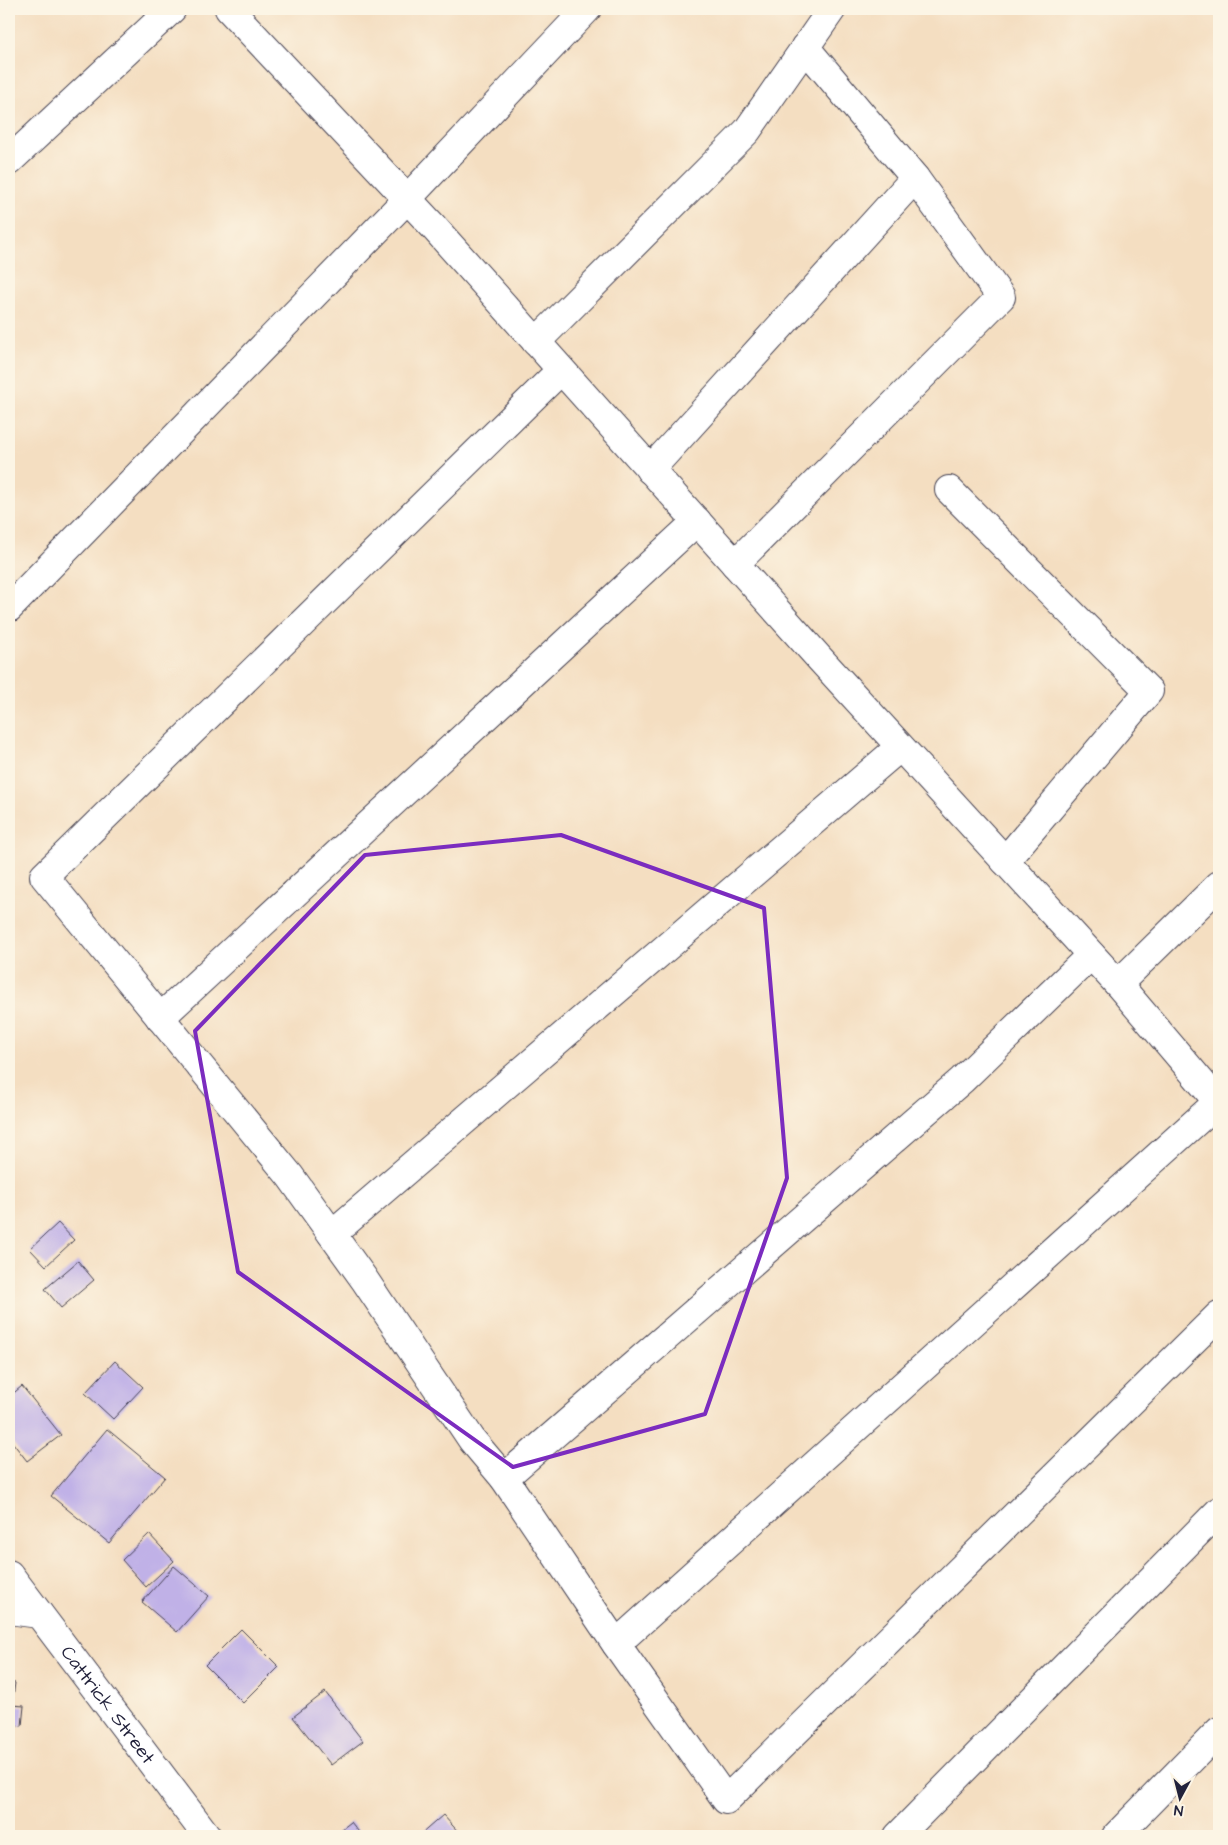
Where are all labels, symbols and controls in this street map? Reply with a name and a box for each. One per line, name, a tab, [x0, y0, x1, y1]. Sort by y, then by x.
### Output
street label: Cattrick Street	[54, 1640, 162, 1770]
north arrow	[1156, 1772, 1206, 1822]
text: N	[1173, 1799, 1184, 1820]

